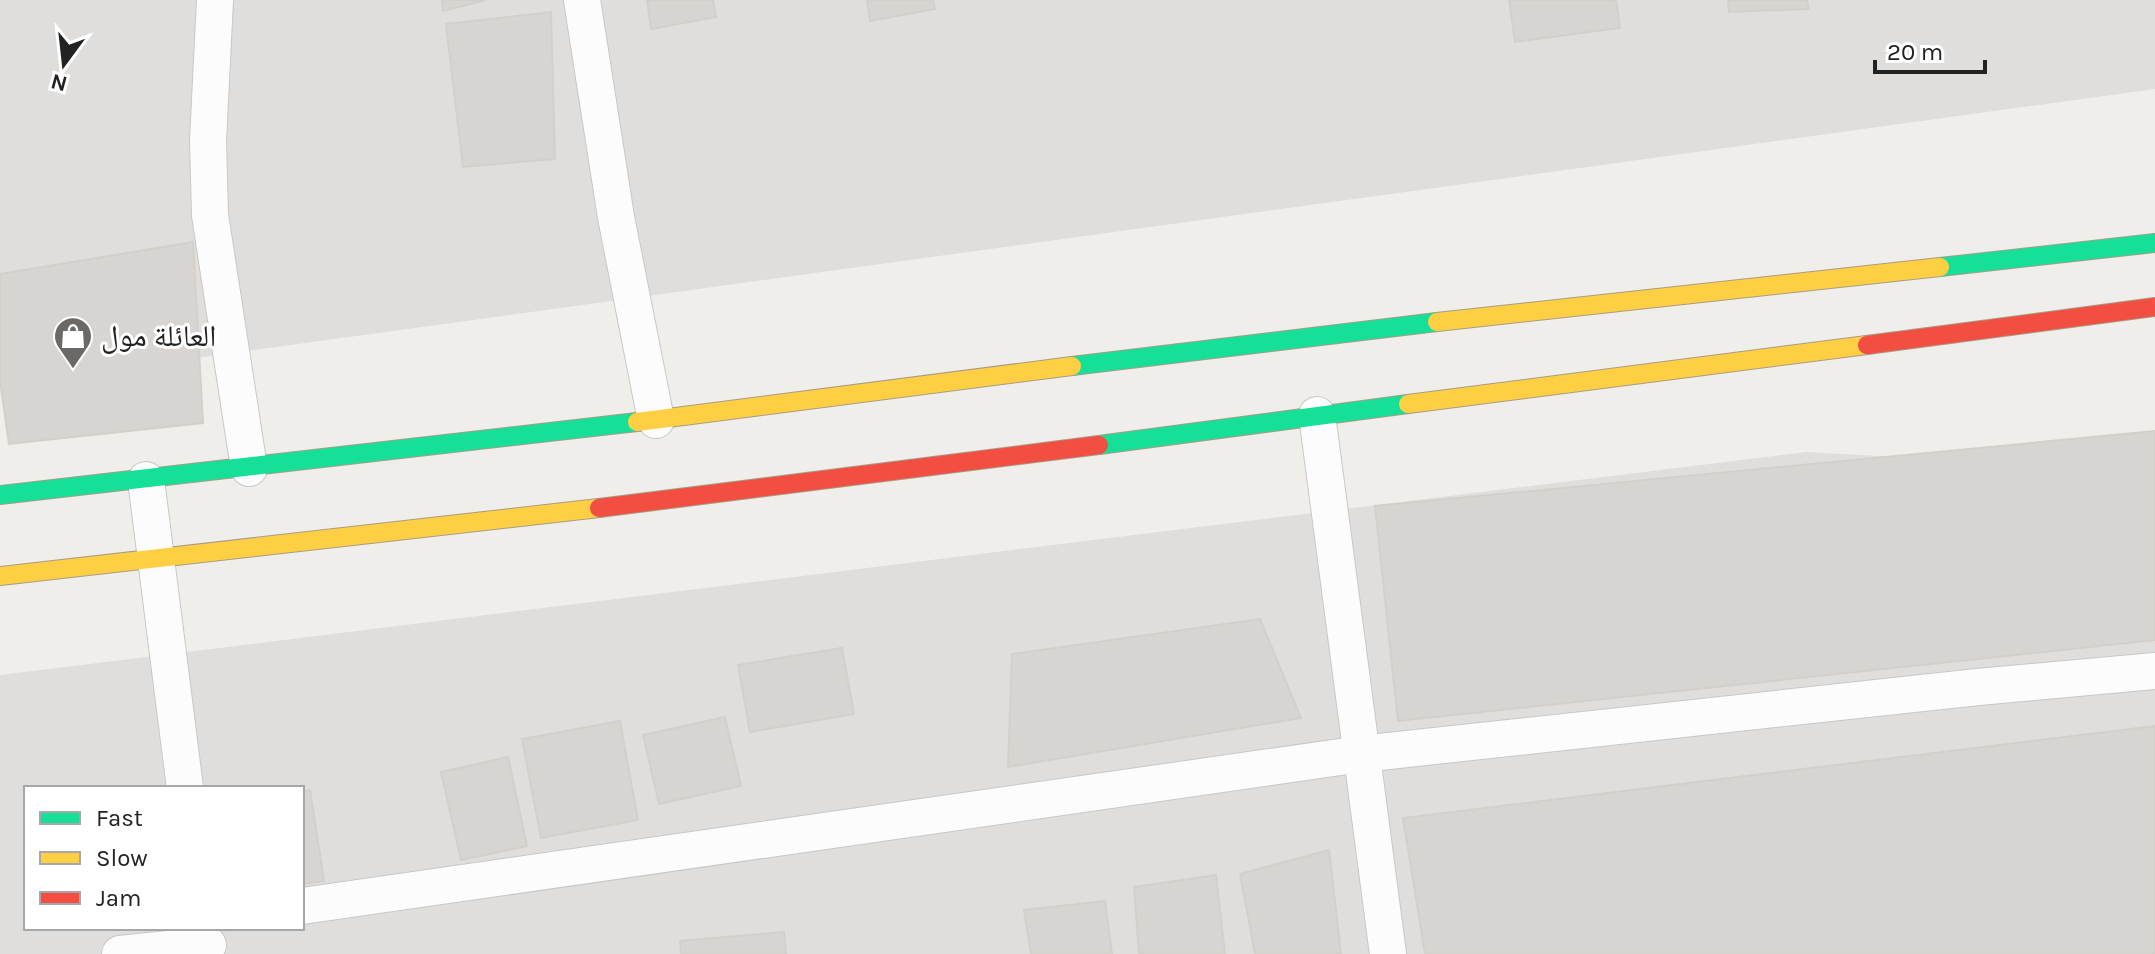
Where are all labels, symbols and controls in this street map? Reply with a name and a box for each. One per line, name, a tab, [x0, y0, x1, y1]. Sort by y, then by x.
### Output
north arrow	[24, 24, 104, 104]
scale bar	[1875, 24, 1985, 74]
text: 20 m	[1887, 38, 1943, 66]
text: N	[48, 68, 70, 97]
shop icon: العائلة مول	[52, 315, 94, 370]
place label: العائلة مول	[101, 318, 216, 354]
legend	[24, 786, 304, 930]
text: Fast	[96, 804, 143, 832]
text: Slow	[96, 844, 148, 872]
text: Jam	[96, 884, 141, 912]

